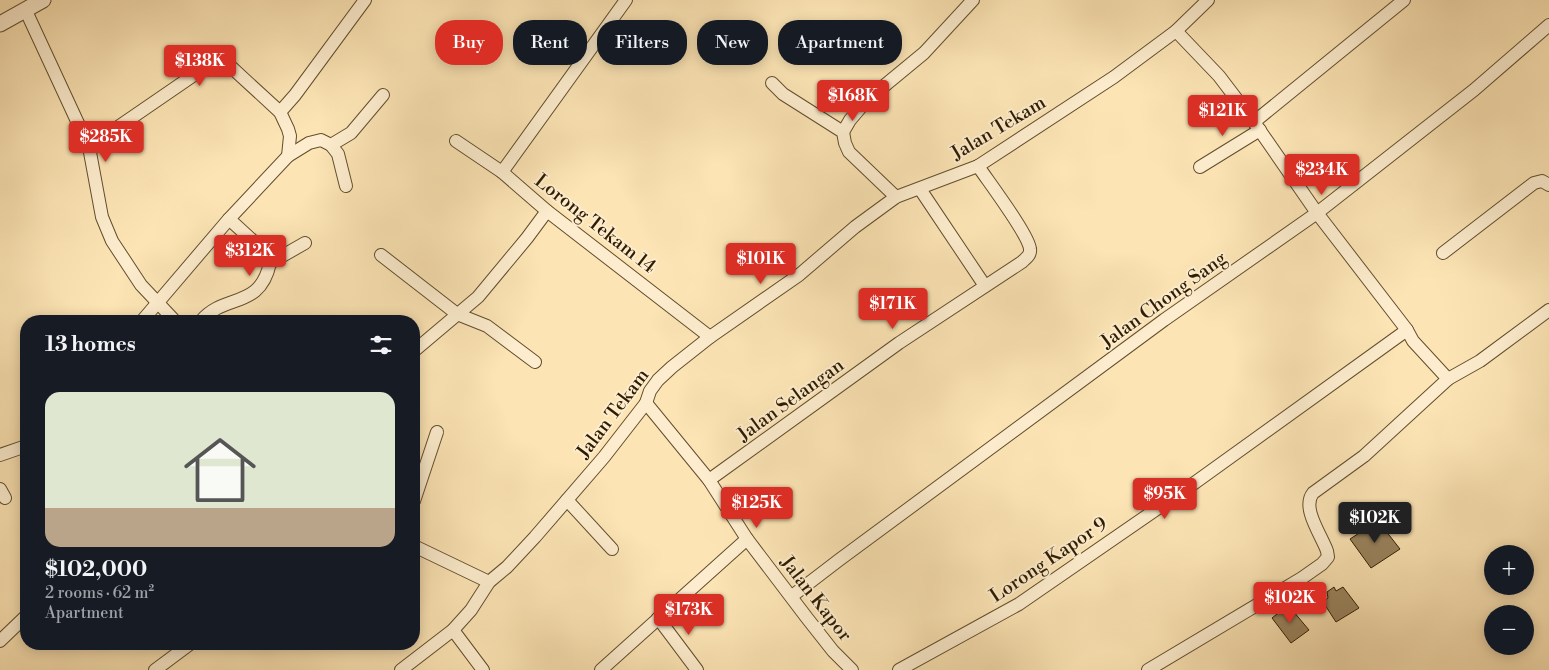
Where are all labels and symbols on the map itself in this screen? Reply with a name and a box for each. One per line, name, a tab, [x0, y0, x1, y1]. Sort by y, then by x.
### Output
pin: $138K	[165, 44, 235, 87]
pin: $168K	[818, 80, 888, 122]
street label: Jalan Tekam	[946, 90, 1050, 166]
pin: $121K	[1188, 94, 1258, 137]
pin: $285K	[71, 120, 141, 163]
pin: $234K	[1287, 154, 1357, 196]
street label: Lorong Tekam 14	[530, 169, 661, 279]
pin: $312K	[215, 234, 285, 277]
pin: $101K	[726, 242, 796, 285]
street label: Jalan Chong Sang	[1095, 246, 1231, 354]
pin: $171K	[858, 288, 928, 330]
street label: Jalan Selangan	[732, 353, 849, 447]
street label: Jalan Tekam	[571, 364, 655, 464]
pin: $95K	[1135, 478, 1195, 520]
pin: $125K	[722, 486, 792, 529]
pin: $102K	[1340, 502, 1410, 544]
street label: Lorong Kapor 9	[985, 512, 1112, 608]
street label: Jalan Kapor	[775, 550, 857, 646]
pin: $102K	[1255, 582, 1325, 624]
pin: $173K	[654, 594, 724, 636]

